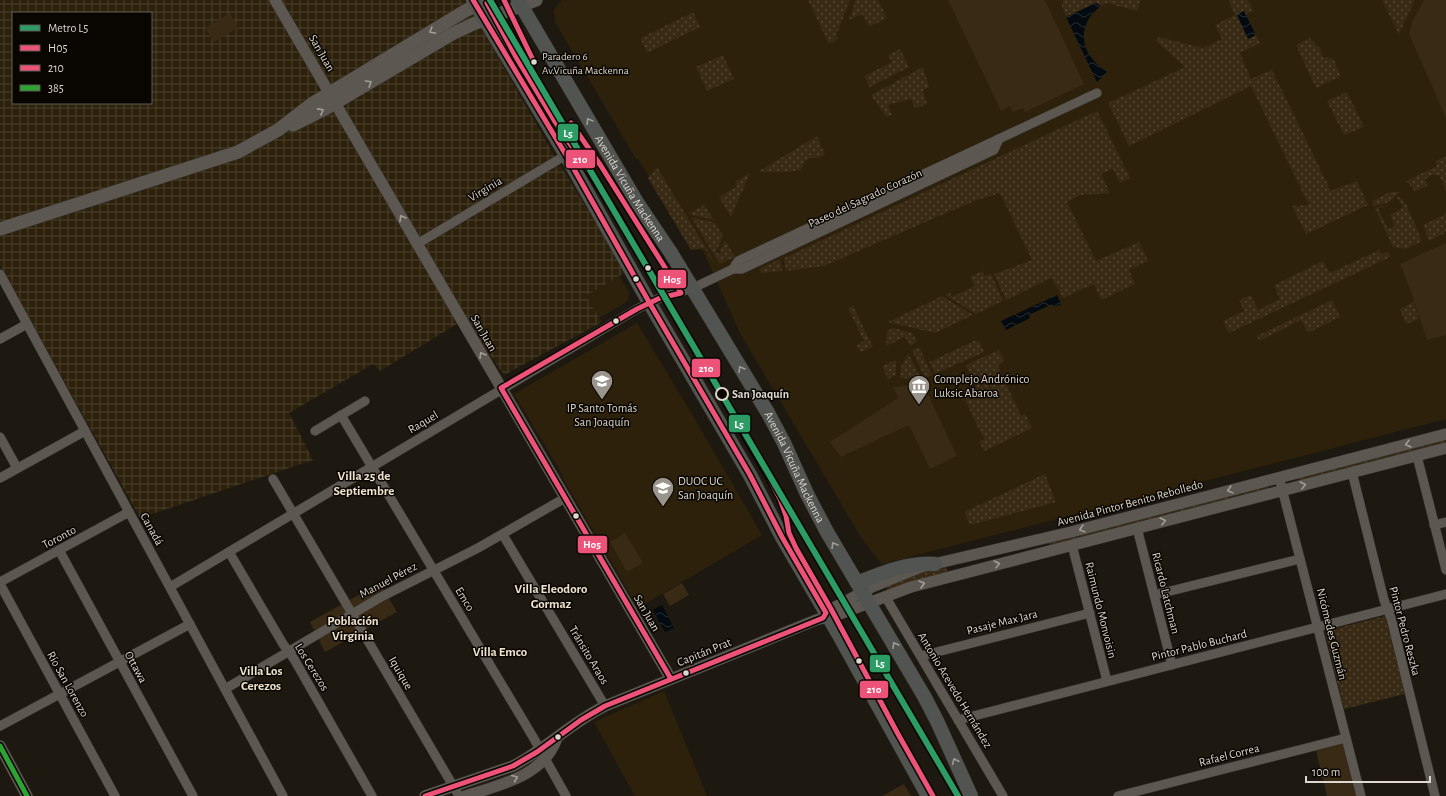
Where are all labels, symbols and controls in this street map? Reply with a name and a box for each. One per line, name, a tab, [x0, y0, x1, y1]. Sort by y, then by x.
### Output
legend	[12, 12, 152, 104]
text: Metro L5	[48, 22, 88, 34]
one-way arrow	[429, 26, 436, 33]
street label: San Juan	[307, 33, 337, 73]
text: H05	[48, 42, 68, 54]
place label: Paradero 6 Av.Vicuña Mackenna	[542, 51, 629, 76]
marker: Paradero 6 Av.Vicuña Mackenna	[529, 57, 539, 67]
text: 210	[48, 62, 64, 74]
one-way arrow	[365, 80, 372, 88]
text: 385	[48, 82, 64, 94]
one-way arrow	[317, 109, 324, 116]
one-way arrow	[587, 117, 594, 125]
line badge: L5	[557, 123, 579, 142]
text: L5	[563, 128, 573, 139]
street label: Avenida Vicuña Mackenna	[593, 133, 668, 244]
line badge: 210	[565, 149, 596, 169]
text: 210	[573, 154, 588, 165]
street label: Paseo del Sagrado Corazón	[806, 166, 924, 230]
street label: Virginia	[466, 174, 504, 204]
one-way arrow	[400, 215, 407, 222]
unlabelled marker	[643, 263, 653, 273]
line badge: H05	[657, 269, 687, 289]
unlabelled marker	[631, 274, 641, 284]
text: H05	[663, 274, 681, 285]
street label: San Juan	[469, 313, 499, 353]
unlabelled marker	[611, 316, 621, 326]
one-way arrow	[479, 352, 486, 359]
line badge: 210	[691, 358, 721, 378]
text: 210	[699, 363, 714, 374]
one-way arrow	[739, 366, 746, 373]
school or university icon: IP Santo Tomás San Joaquín	[589, 368, 615, 401]
museum icon: Complejo Andrónico Luksic Abaroa	[906, 373, 932, 406]
place label: Complejo Andrónico Luksic Abaroa	[934, 373, 1030, 399]
marker: San Joaquín	[715, 387, 729, 401]
place label: San Joaquín	[732, 388, 789, 400]
place label: IP Santo Tomás San Joaquín	[567, 402, 637, 428]
street label: Raquel	[406, 408, 440, 436]
street label: Avenida Vicuña Mackenna	[762, 409, 827, 525]
line badge: L5	[728, 414, 751, 433]
text: L5	[734, 419, 744, 430]
one-way arrow	[1405, 439, 1412, 448]
district label: Villa 25 de Septiembre	[334, 470, 394, 498]
school or university icon: DUOC UC San Joaquín	[650, 475, 676, 508]
place label: DUOC UC San Joaquín	[678, 475, 733, 501]
street label: Avenida Pintor Benito Rebolledo	[1056, 478, 1204, 528]
one-way arrow	[1299, 481, 1306, 490]
one-way arrow	[1227, 485, 1234, 494]
street label: Canadá	[138, 511, 166, 548]
unlabelled marker	[571, 511, 581, 521]
one-way arrow	[1159, 517, 1166, 526]
street label: Toronto	[40, 523, 78, 551]
one-way arrow	[1078, 524, 1085, 533]
line badge: H05	[577, 535, 608, 554]
text: H05	[583, 539, 601, 550]
one-way arrow	[832, 542, 839, 549]
street label: Ricardo Latchman	[1150, 551, 1182, 635]
street label: Manuel Pérez	[357, 560, 419, 600]
one-way arrow	[993, 560, 1000, 569]
street label: Raimundo Monvoisin	[1083, 561, 1119, 659]
one-way arrow	[918, 580, 925, 589]
district label: Villa Eleodoro Gormaz	[515, 583, 588, 611]
street label: Emco	[453, 585, 477, 613]
street label: Pintor Pedro Reszka	[1387, 585, 1423, 677]
street label: Nicómedes Guzmán	[1315, 587, 1349, 681]
street label: San Juan	[632, 593, 662, 633]
street label: Pasaje Max Jara	[965, 607, 1039, 638]
district label: Población Virginia	[327, 615, 379, 643]
street label: Tránsito Araos	[567, 624, 611, 686]
street label: Pintor Pablo Buchard	[1150, 627, 1248, 663]
street label: Antonio Acevedo Hernández	[916, 630, 994, 750]
street label: Capitán Prat	[675, 636, 733, 668]
street label: Los Cerezos	[293, 641, 331, 693]
one-way arrow	[892, 642, 899, 649]
district label: Villa Emco	[473, 646, 528, 659]
street label: Río San Lorenzo	[45, 649, 91, 719]
street label: Ottawa	[122, 649, 150, 685]
street label: Iquique	[387, 654, 415, 692]
line badge: L5	[869, 654, 891, 673]
unlabelled marker	[854, 656, 864, 666]
text: L5	[875, 658, 885, 669]
district label: Villa Los Cerezos	[239, 665, 283, 693]
unlabelled marker	[681, 668, 691, 678]
line badge: 210	[859, 680, 889, 699]
text: 210	[867, 684, 882, 695]
unlabelled marker	[553, 732, 563, 742]
street label: Rafael Correa	[1197, 742, 1261, 768]
one-way arrow	[951, 757, 959, 764]
scale bar	[1306, 758, 1430, 784]
text: 100 m	[1312, 766, 1340, 778]
one-way arrow	[512, 775, 519, 783]

